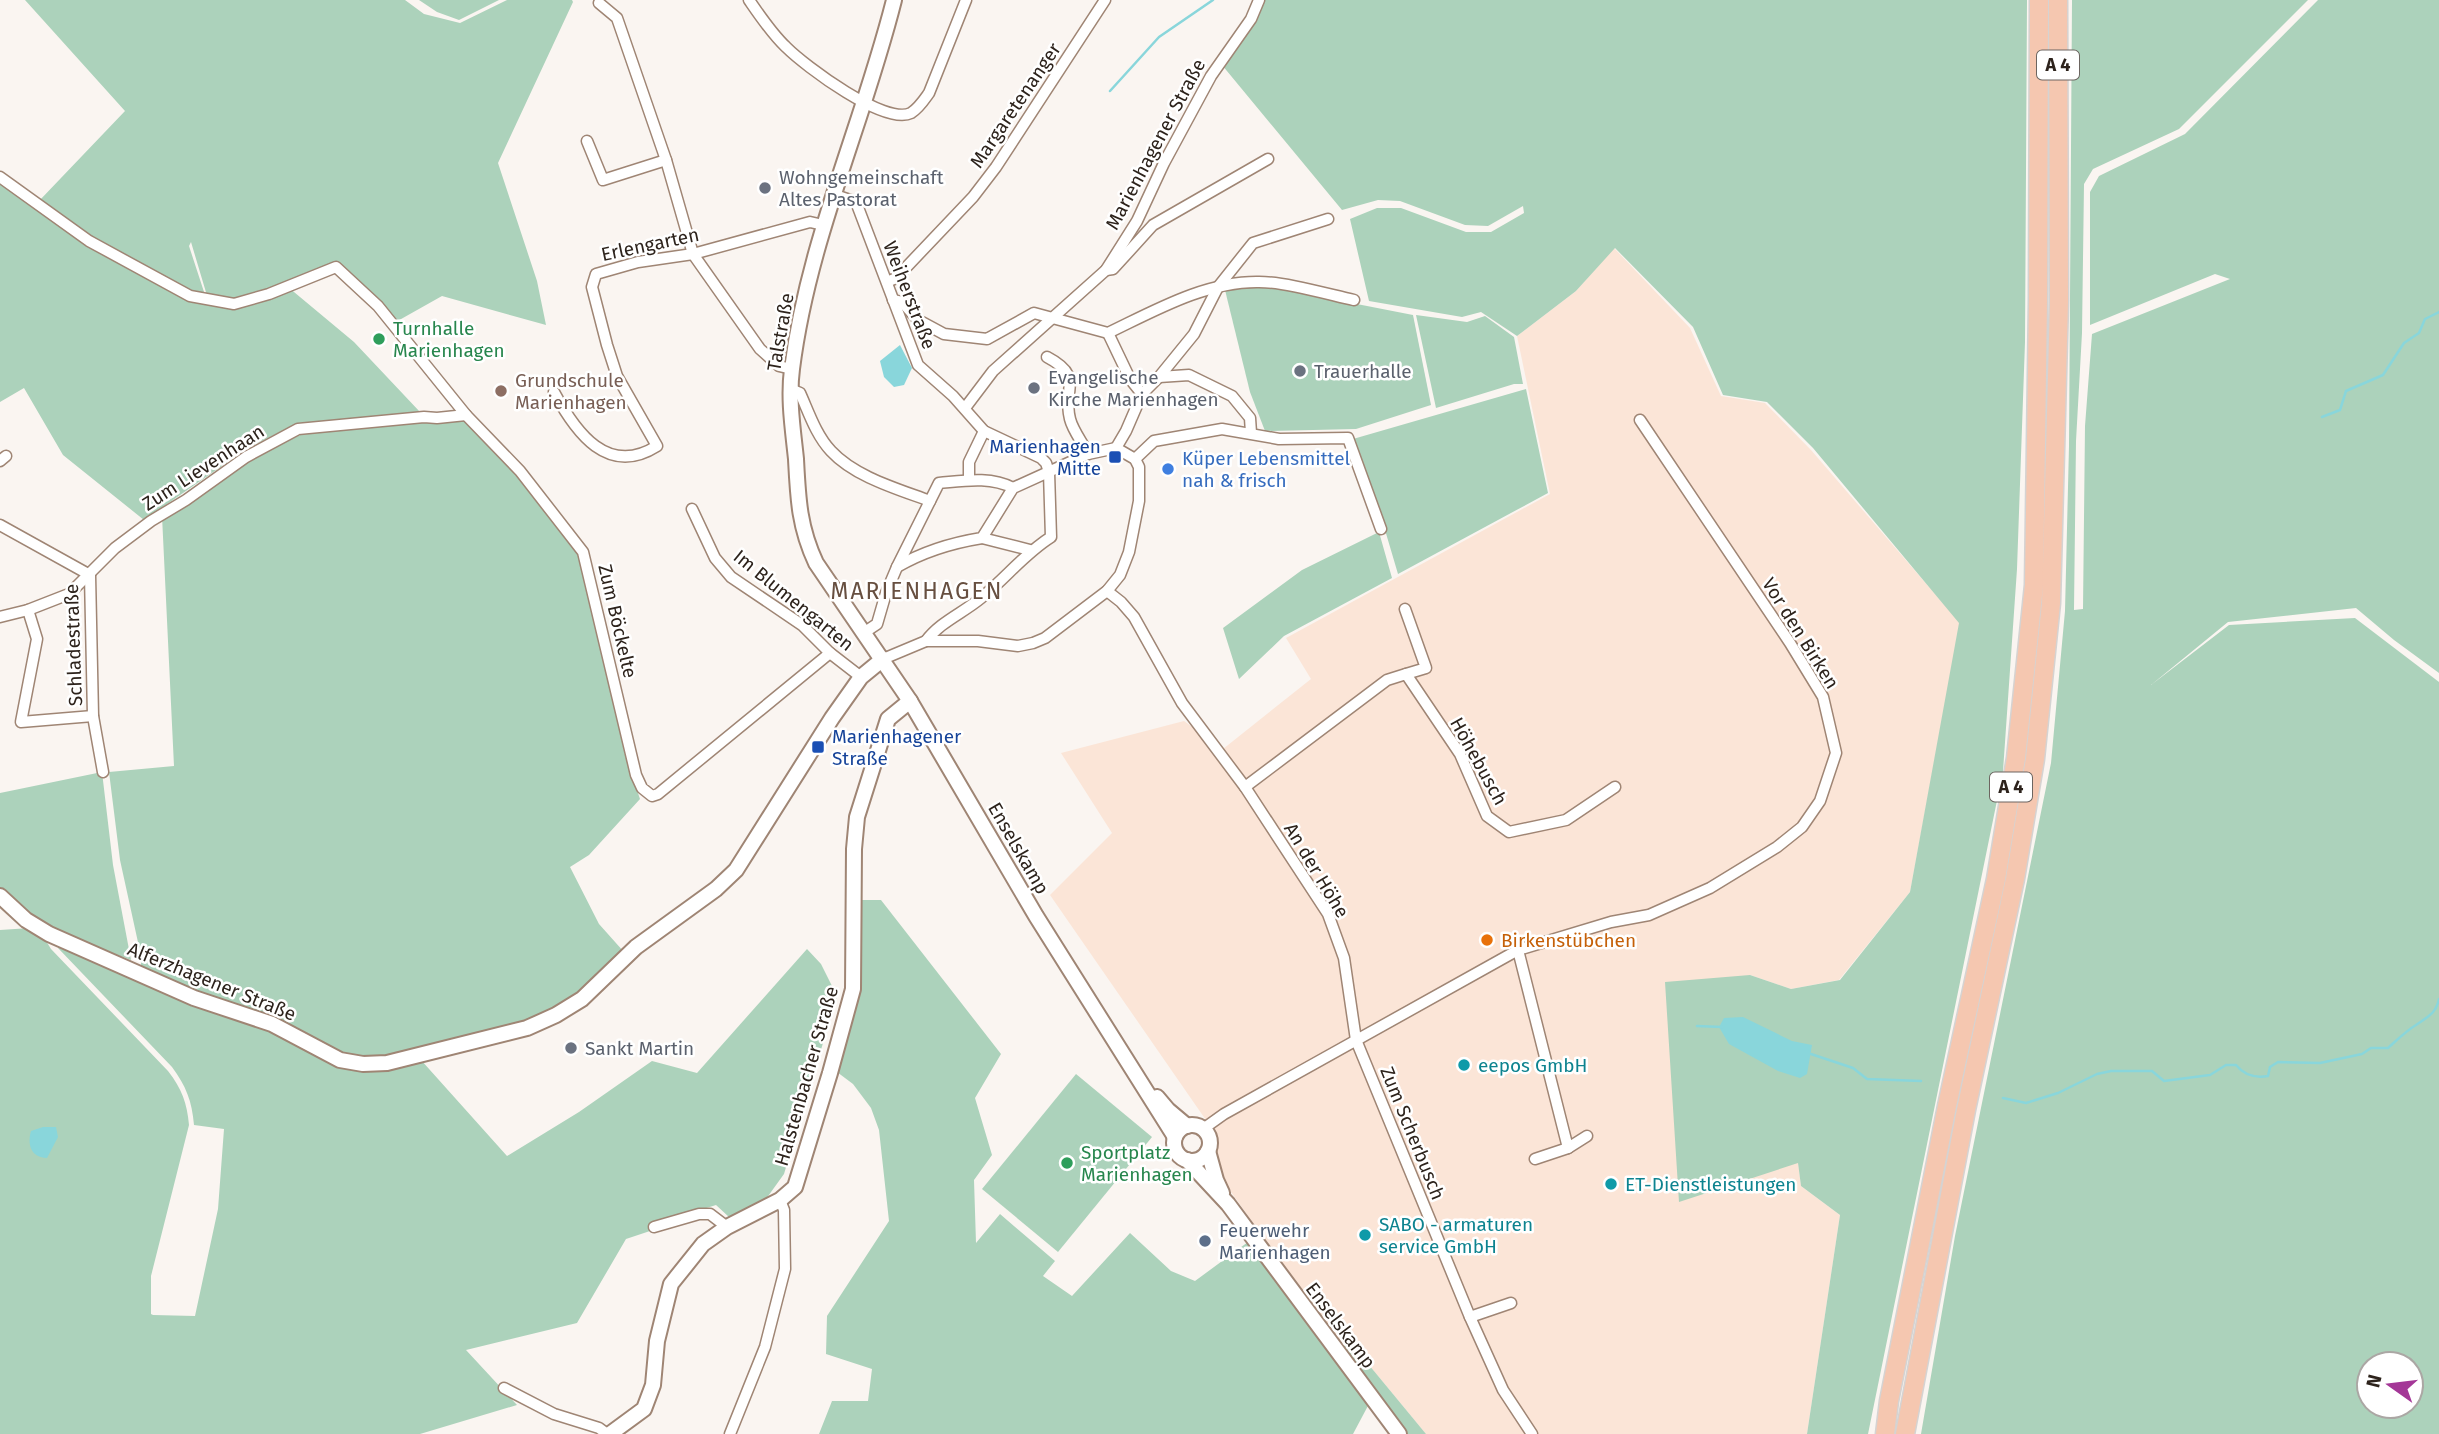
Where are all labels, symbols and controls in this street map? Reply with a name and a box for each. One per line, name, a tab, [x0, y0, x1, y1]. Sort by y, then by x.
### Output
street label: Margaretenanger	[965, 38, 1066, 172]
road number: A 4	[2037, 51, 2079, 80]
street label: Marienhagener Straße	[1101, 55, 1210, 234]
place label: Wohngemeinschaft Altes Pastorat	[779, 166, 944, 211]
marker: Wohngemeinschaft Altes Pastorat	[757, 180, 773, 196]
street label: Erlengarten	[599, 223, 701, 266]
street label: Weiherstraße	[878, 238, 941, 353]
street label: Talstraße	[762, 291, 799, 373]
place label: Turnhalle Marienhagen	[393, 317, 505, 362]
marker: Turnhalle Marienhagen	[371, 331, 387, 347]
place label: Trauerhalle	[1314, 360, 1412, 383]
marker: Trauerhalle	[1292, 363, 1308, 379]
place label: Evangelische Kirche Marienhagen	[1048, 366, 1219, 411]
place label: Grundschule Marienhagen	[515, 369, 627, 414]
marker: Evangelische Kirche Marienhagen	[1026, 380, 1042, 396]
marker: Grundschule Marienhagen	[493, 383, 509, 399]
street label: Zum Lievenhaan	[138, 419, 269, 515]
place label: Marienhagen Mitte	[989, 435, 1101, 480]
place label: Küper Lebensmittel nah & frisch	[1182, 447, 1351, 492]
marker: Marienhagen Mitte	[1107, 449, 1123, 465]
marker: Küper Lebensmittel nah & frisch	[1160, 461, 1176, 477]
street label: Im Blumengarten	[729, 545, 858, 656]
street label: Zum Böckelte	[593, 562, 642, 680]
street label: Vor den Birken	[1757, 573, 1844, 693]
district label: MARIENHAGEN	[831, 577, 1003, 605]
street label: Schladestraße	[60, 583, 87, 707]
street label: Höhebusch	[1445, 713, 1512, 809]
place label: Marienhagener Straße	[832, 725, 962, 770]
marker: Marienhagener Straße	[810, 739, 826, 755]
road number: A 4	[1990, 772, 2032, 802]
street label: Enselskamp	[983, 798, 1054, 898]
street label: An der Höhe	[1279, 819, 1354, 922]
place label: Birkenstübchen	[1501, 929, 1636, 952]
marker: Birkenstübchen	[1479, 932, 1495, 948]
street label: Alferzhagener Straße	[124, 937, 299, 1026]
street label: Halstenbacher Straße	[770, 984, 843, 1169]
place label: Sankt Martin	[585, 1037, 694, 1060]
marker: Sankt Martin	[563, 1040, 579, 1056]
place label: eepos GmbH	[1478, 1054, 1587, 1077]
marker: eepos GmbH	[1456, 1057, 1472, 1073]
street label: Zum Scherbusch	[1375, 1063, 1450, 1203]
place label: Sportplatz Marienhagen	[1081, 1141, 1193, 1186]
marker: Sportplatz Marienhagen	[1059, 1155, 1075, 1171]
place label: ET-Dienstleistungen	[1625, 1173, 1797, 1196]
marker: ET-Dienstleistungen	[1603, 1176, 1619, 1192]
place label: SABO - armaturen service GmbH	[1379, 1213, 1533, 1258]
place label: Feuerwehr Marienhagen	[1219, 1219, 1331, 1264]
marker: SABO - armaturen service GmbH	[1357, 1227, 1373, 1243]
marker: Feuerwehr Marienhagen	[1197, 1233, 1213, 1249]
street label: Enselskamp	[1301, 1278, 1381, 1373]
north arrow	[2355, 1350, 2425, 1420]
text: N	[2361, 1372, 2387, 1390]

